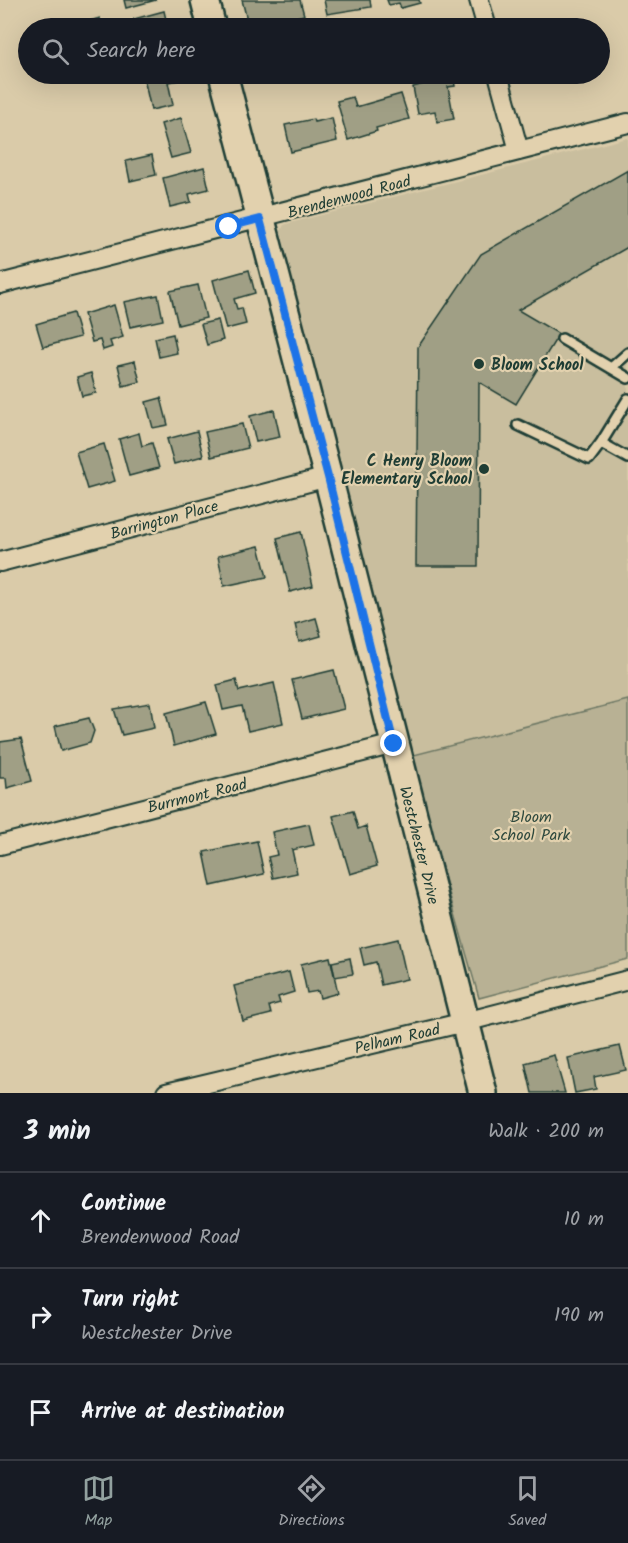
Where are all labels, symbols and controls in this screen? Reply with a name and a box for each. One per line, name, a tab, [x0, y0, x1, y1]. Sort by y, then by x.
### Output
search box	[18, 18, 610, 84]
text: Search here	[87, 34, 195, 69]
icon: search	[39, 35, 72, 68]
street label: Brendenwood Road	[285, 169, 415, 226]
route start	[215, 213, 241, 239]
place label: Bloom School	[491, 353, 584, 378]
marker: Bloom School	[472, 357, 486, 371]
place label: C Henry Bloom Elementary School	[341, 449, 473, 492]
marker: C Henry Bloom Elementary School	[477, 462, 491, 476]
street label: Barrington Place	[108, 494, 221, 547]
route end	[380, 730, 406, 756]
street label: Burrmont Road	[145, 772, 251, 821]
street label: Westchester Drive	[392, 784, 445, 907]
park label: Bloom School Park	[492, 805, 570, 848]
street label: Pelham Road	[352, 1017, 444, 1061]
text: 3 min	[24, 1111, 91, 1153]
text: Walk · 200 m	[488, 1116, 604, 1148]
text: Continue	[81, 1187, 166, 1222]
icon: ahead	[24, 1204, 57, 1237]
text: 10 m	[564, 1204, 604, 1236]
text: Brendenwood Road	[81, 1222, 239, 1254]
text: Turn right	[81, 1283, 179, 1318]
icon: right	[24, 1300, 57, 1333]
text: 190 m	[554, 1300, 604, 1332]
text: Westchester Drive	[81, 1318, 232, 1350]
text: Arrive at destination	[81, 1395, 284, 1430]
icon: arrive	[24, 1396, 57, 1429]
tab: Map	[82, 1472, 115, 1533]
tab: Directions	[278, 1472, 345, 1533]
tab: Saved	[508, 1472, 546, 1533]

